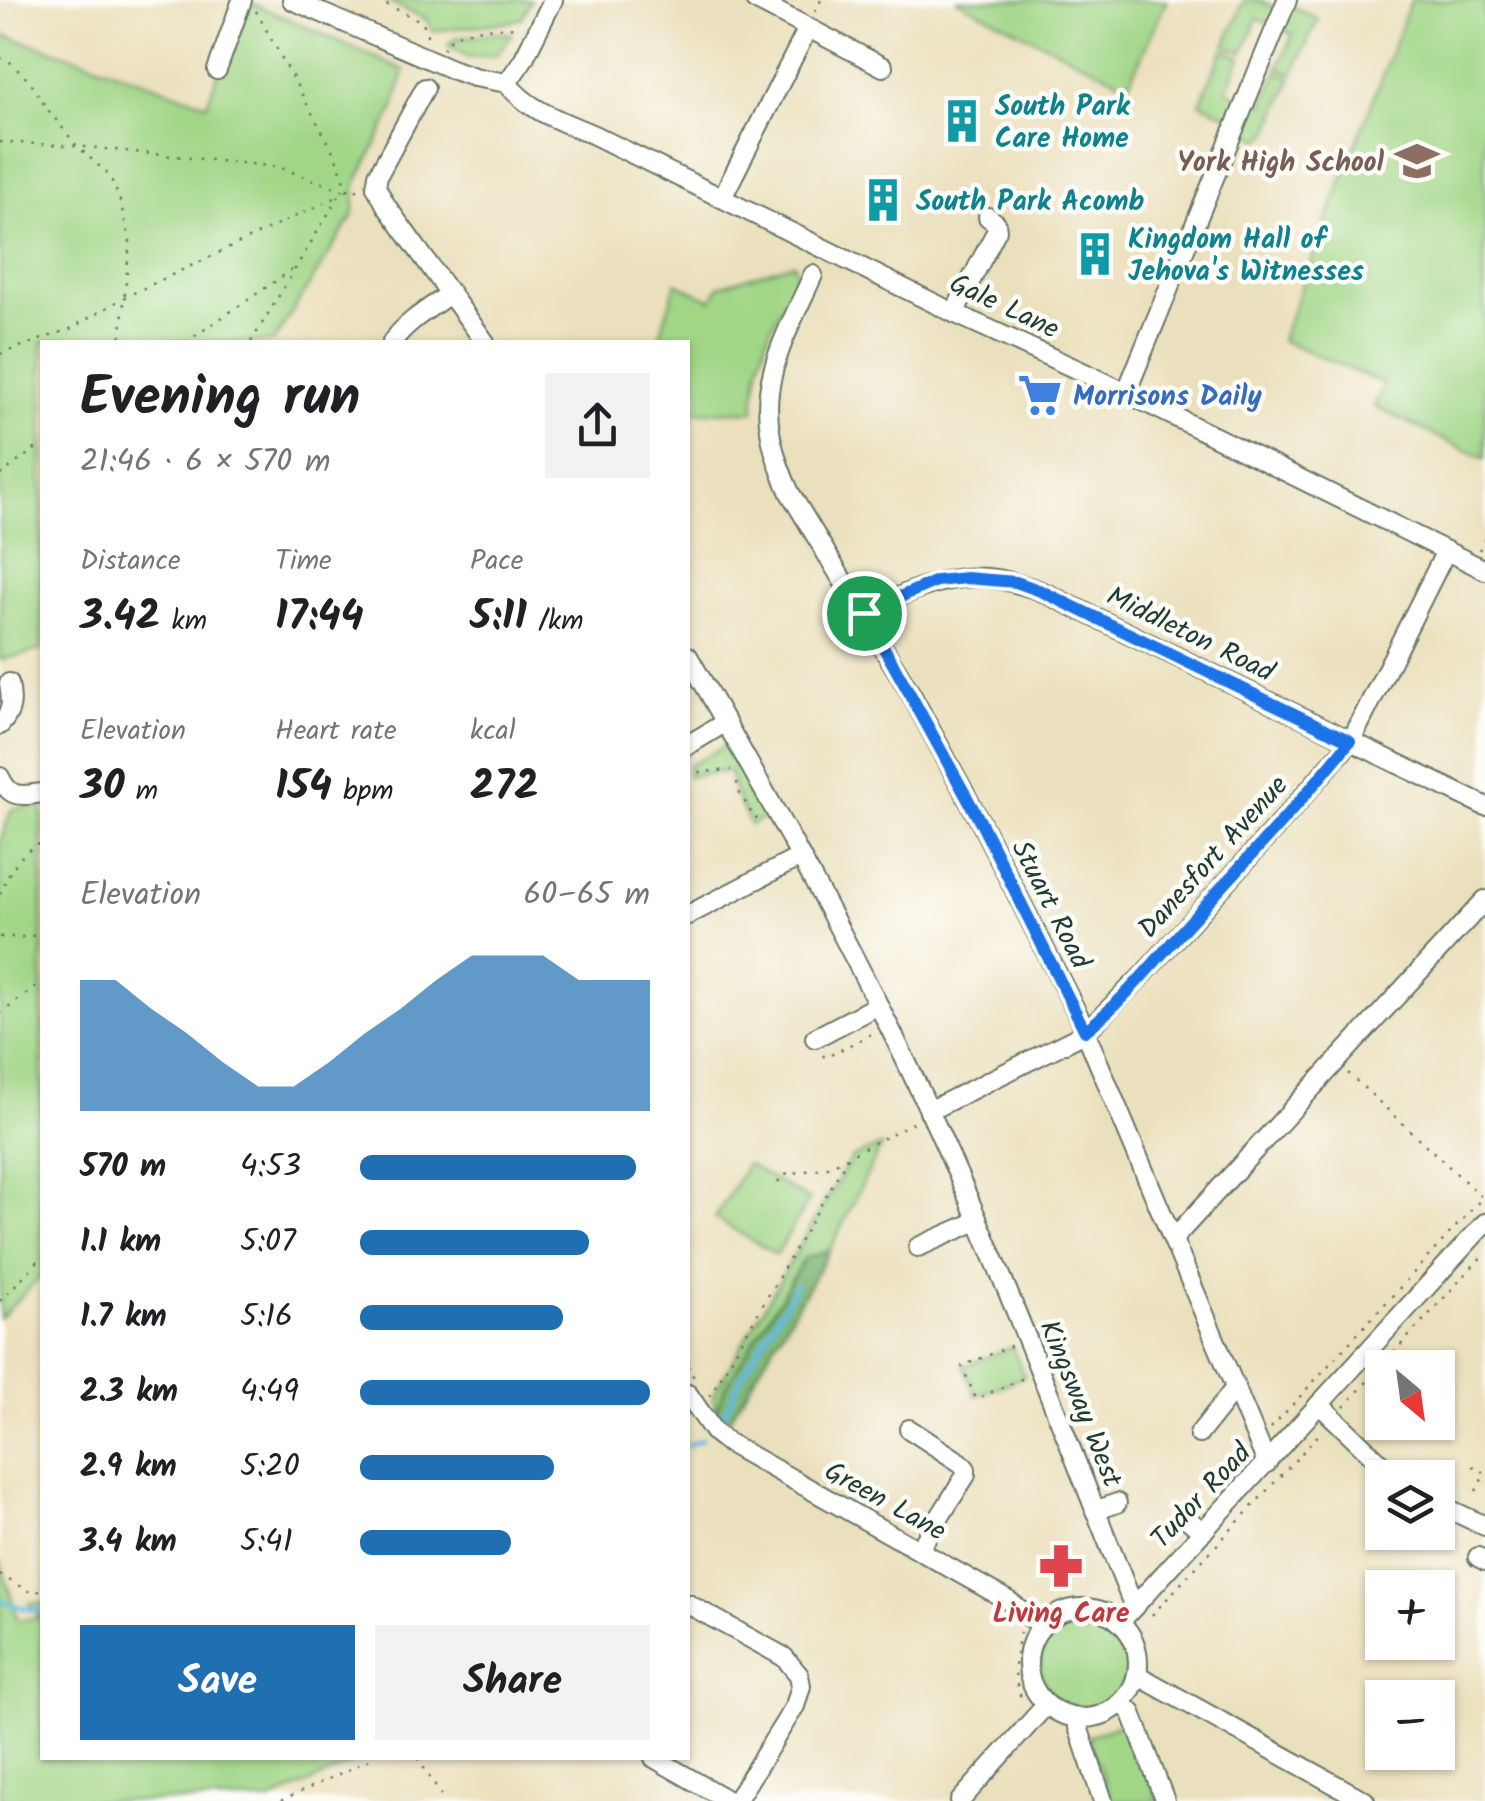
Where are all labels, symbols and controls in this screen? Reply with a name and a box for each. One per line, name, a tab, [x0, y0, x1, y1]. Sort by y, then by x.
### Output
place label: South Park Care Home	[995, 85, 1131, 162]
building icon: South Park Care Home	[938, 97, 986, 145]
school or university icon: York High School	[1393, 137, 1441, 185]
place label: York High School	[1177, 141, 1385, 186]
building icon: South Park Acomb	[859, 176, 907, 224]
place label: South Park Acomb	[916, 180, 1144, 225]
place label: Kingdom Hall of Jehova's Witnesses	[1128, 218, 1364, 295]
building icon: Kingdom Hall of Jehova's Witnesses	[1071, 230, 1119, 278]
street label: Gale Lane	[941, 262, 1067, 353]
text: Evening run	[80, 356, 360, 443]
supermarket icon: Morrisons Daily	[1016, 371, 1064, 419]
button: share	[545, 373, 650, 478]
place label: Morrisons Daily	[1073, 375, 1262, 420]
text: 21:46 · 6 × 570 m	[80, 437, 331, 488]
text: Distance	[80, 539, 181, 584]
text: Time	[275, 539, 332, 584]
text: Pace	[470, 539, 523, 584]
pin	[822, 571, 907, 656]
street label: Middleton Road	[1098, 575, 1282, 696]
text: 3.42	[80, 584, 160, 651]
text: 17:44	[275, 584, 364, 651]
text: 5:11	[470, 584, 527, 651]
icon: arrive	[837, 586, 892, 641]
text: km	[160, 599, 207, 644]
text: /km	[527, 599, 584, 644]
text: Elevation	[80, 709, 186, 754]
text: Heart rate	[275, 709, 397, 754]
text: kcal	[470, 709, 516, 754]
text: 30	[80, 754, 125, 821]
text: 154	[275, 754, 332, 821]
text: 272	[470, 754, 539, 821]
street label: Danesfort Avenue	[1128, 765, 1300, 950]
text: m	[125, 769, 158, 814]
text: bpm	[332, 769, 393, 814]
street label: Stuart Road	[998, 833, 1102, 979]
text: Elevation	[80, 870, 201, 921]
text: 60–65 m	[523, 870, 650, 921]
text: 570 m	[80, 1142, 166, 1193]
text: 4:53	[240, 1142, 301, 1193]
text: 1.1 km	[80, 1217, 161, 1268]
text: 5:07	[240, 1217, 296, 1268]
text: 1.7 km	[80, 1292, 167, 1343]
text: 5:16	[240, 1292, 293, 1343]
street label: Kingsway West	[1026, 1313, 1134, 1495]
north arrow	[1365, 1350, 1455, 1440]
map controls	[1365, 1350, 1455, 1770]
text: 2.3 km	[80, 1367, 178, 1418]
text: 4:49	[240, 1367, 299, 1418]
street label: Tudor Road	[1140, 1432, 1264, 1560]
text: 2.9 km	[80, 1442, 177, 1493]
text: 5:20	[240, 1442, 300, 1493]
street label: Green Lane	[815, 1450, 954, 1554]
button: layers	[1365, 1460, 1455, 1550]
text: 3.4 km	[80, 1517, 177, 1568]
text: 5:41	[240, 1517, 293, 1568]
pharmacy icon: Living Care	[1037, 1542, 1085, 1590]
button: +	[1365, 1570, 1455, 1660]
place label: Living Care	[993, 1592, 1130, 1637]
button: Save	[80, 1625, 355, 1740]
button: Share	[375, 1625, 650, 1740]
button: −	[1365, 1680, 1455, 1770]

